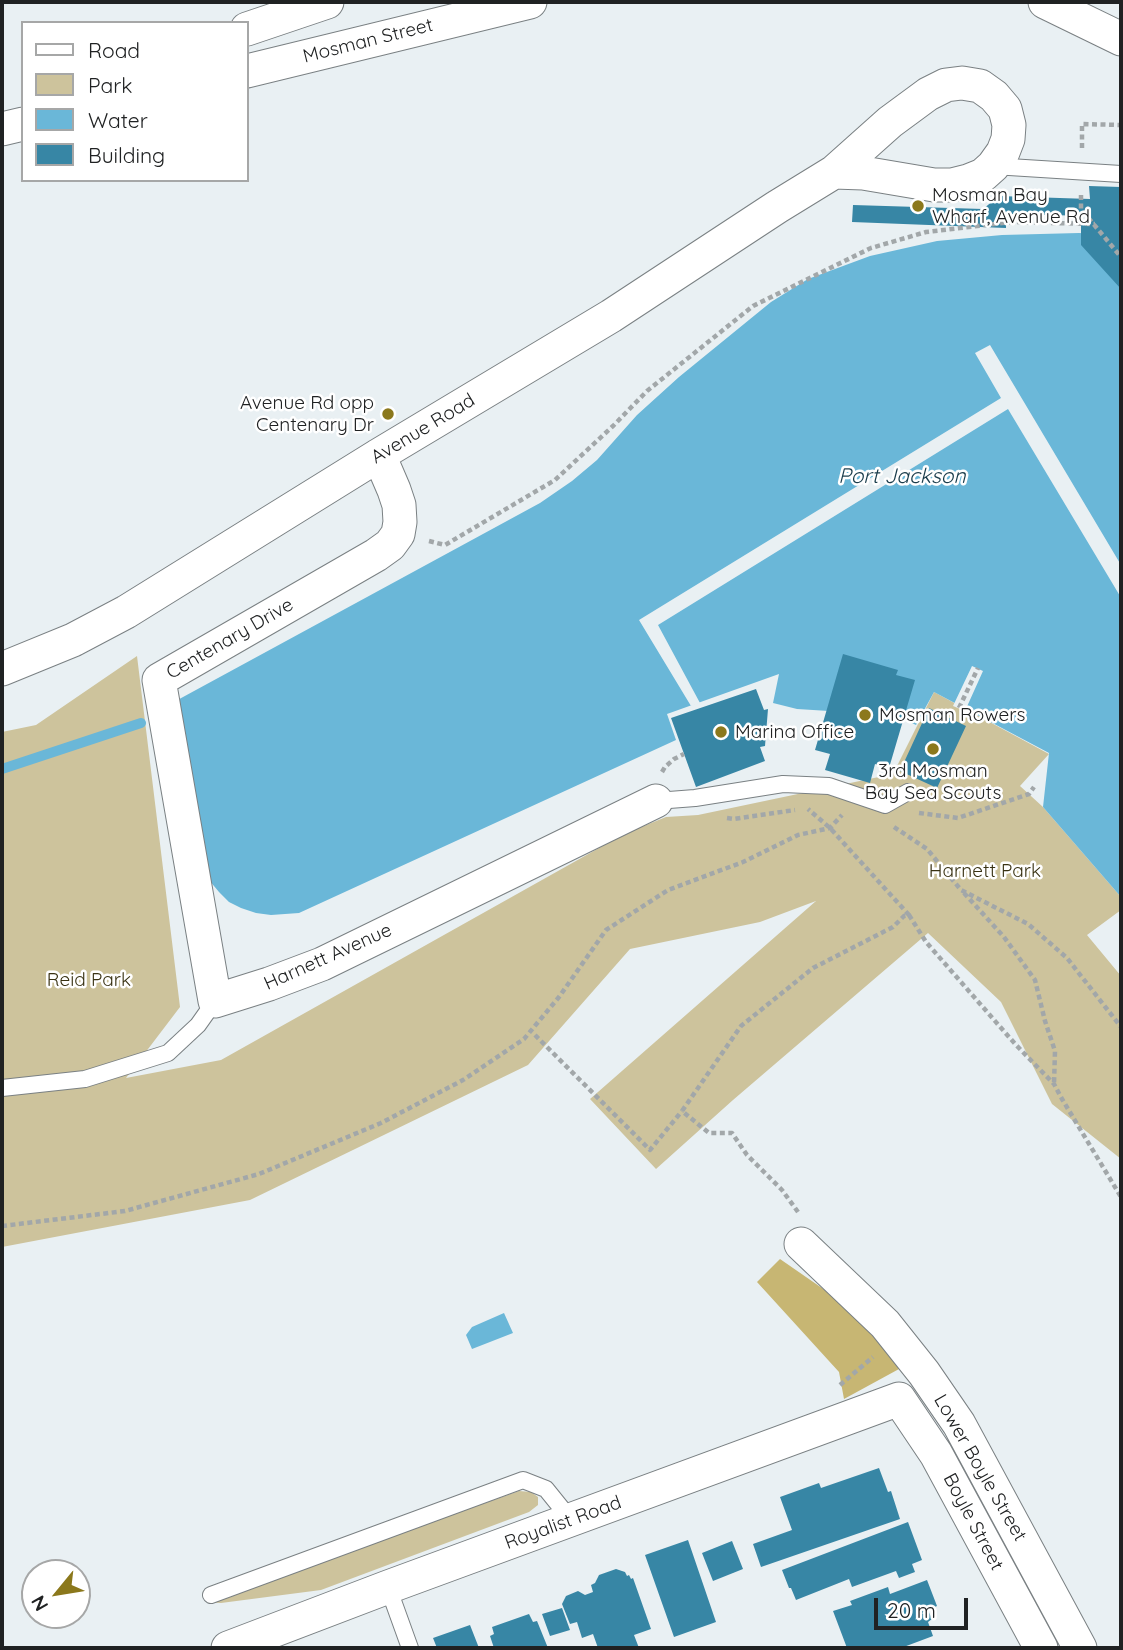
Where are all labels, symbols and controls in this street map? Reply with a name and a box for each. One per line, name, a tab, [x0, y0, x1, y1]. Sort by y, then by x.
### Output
street label: Mosman Street	[301, 14, 435, 68]
legend	[21, 21, 248, 182]
text: Road	[88, 37, 140, 63]
text: Park	[88, 72, 132, 98]
text: Water	[88, 107, 148, 133]
text: Building	[88, 142, 165, 168]
place label: Mosman Bay Wharf, Avenue Rd	[932, 184, 1090, 228]
marker: Mosman Bay Wharf, Avenue Rd	[910, 198, 926, 214]
street label: Avenue Road	[367, 389, 479, 469]
place label: Avenue Rd opp Centenary Dr	[240, 392, 374, 436]
marker: Avenue Rd opp Centenary Dr	[380, 406, 396, 422]
water label: Port Jackson	[838, 464, 966, 490]
street label: Centenary Drive	[162, 593, 298, 685]
place label: Mosman Rowers	[879, 704, 1025, 726]
marker: Mosman Rowers	[857, 707, 873, 723]
place label: Marina Office	[735, 721, 854, 743]
marker: Marina Office	[713, 724, 729, 740]
marker: 3rd Mosman Bay Sea Scouts	[925, 741, 941, 757]
place label: 3rd Mosman Bay Sea Scouts	[865, 760, 1001, 804]
park label: Harnett Park	[929, 860, 1041, 882]
street label: Harnett Avenue	[261, 919, 395, 995]
park label: Reid Park	[47, 969, 131, 991]
street label: Lower Boyle Street	[929, 1391, 1031, 1545]
street label: Boyle Street	[938, 1470, 1008, 1574]
street label: Royalist Road	[502, 1491, 624, 1555]
north arrow	[21, 1559, 91, 1629]
scale bar	[878, 1584, 972, 1628]
text: N	[26, 1591, 53, 1616]
text: 20 m	[887, 1597, 936, 1623]

